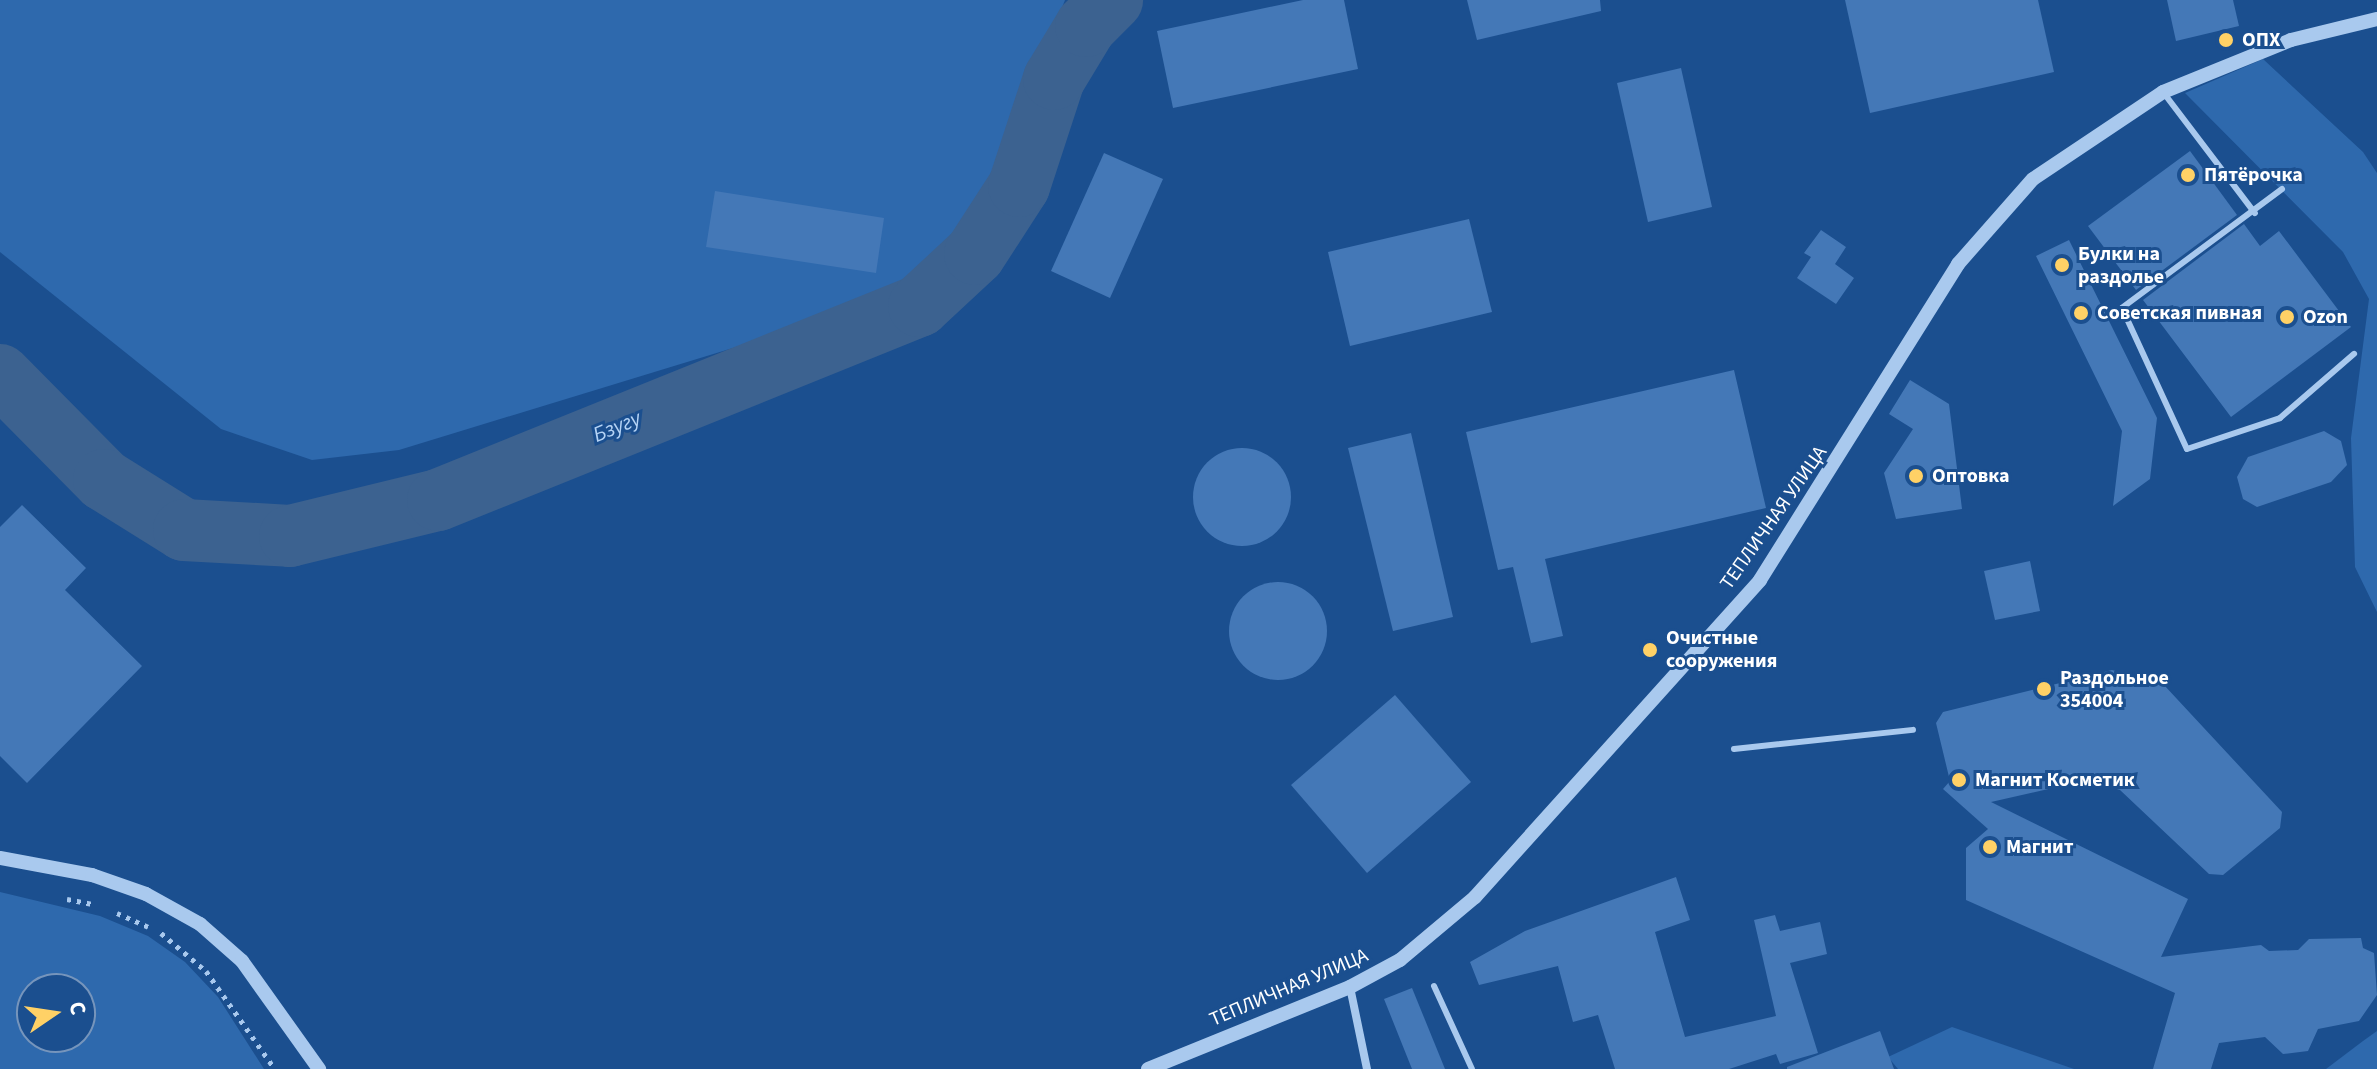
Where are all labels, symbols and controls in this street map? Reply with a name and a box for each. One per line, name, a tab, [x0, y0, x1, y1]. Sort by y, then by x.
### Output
place label: ОПХ	[2242, 28, 2280, 52]
marker: ОПХ	[2217, 31, 2235, 49]
place label: Пятёрочка	[2204, 163, 2303, 187]
marker: Пятёрочка	[2179, 166, 2197, 184]
place label: Булки на раздолье	[2078, 242, 2164, 289]
marker: Булки на раздолье	[2053, 256, 2071, 274]
place label: Советская пивная	[2097, 301, 2262, 325]
marker: Советская пивная	[2072, 304, 2090, 322]
place label: Ozon	[2303, 305, 2348, 329]
marker: Ozon	[2278, 308, 2296, 326]
water label: Бзугу	[589, 405, 645, 449]
street label: ТЕПЛИЧНАЯ УЛИЦА	[1715, 442, 1833, 594]
place label: Оптовка	[1932, 464, 2010, 488]
marker: Оптовка	[1907, 467, 1925, 485]
place label: Очистные сооружения	[1666, 626, 1778, 673]
marker: Очистные сооружения	[1641, 641, 1659, 659]
place label: Раздольное 354004	[2060, 666, 2169, 713]
marker: Раздольное 354004	[2035, 680, 2053, 698]
place label: Магнит Косметик	[1975, 768, 2135, 792]
marker: Магнит Косметик	[1950, 771, 1968, 789]
place label: Магнит	[2006, 835, 2074, 859]
marker: Магнит	[1981, 838, 1999, 856]
street label: ТЕПЛИЧНАЯ УЛИЦА	[1206, 944, 1372, 1032]
north arrow	[16, 973, 96, 1053]
text: С	[60, 998, 94, 1018]

